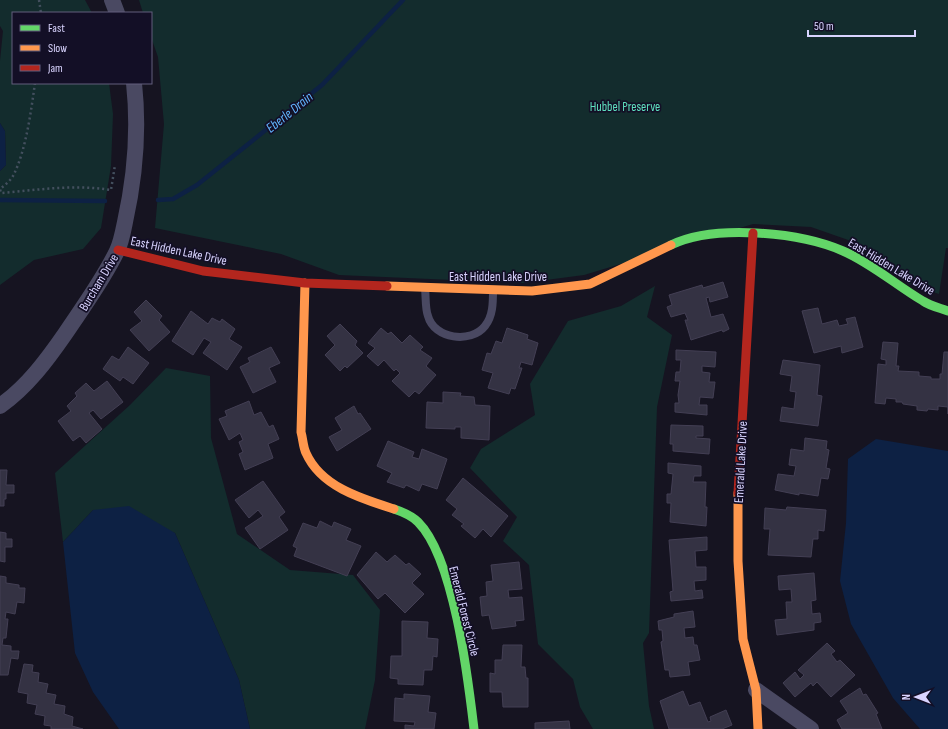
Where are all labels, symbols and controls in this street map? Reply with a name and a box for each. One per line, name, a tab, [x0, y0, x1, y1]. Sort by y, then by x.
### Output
legend	[12, 12, 152, 84]
scale bar	[808, 12, 915, 38]
text: 50 m	[814, 19, 834, 34]
text: Fast	[48, 21, 65, 36]
text: Slow	[48, 41, 67, 56]
text: Jam	[47, 61, 63, 76]
water label: Eberle Drain	[262, 88, 316, 136]
park label: Hubbel Preserve	[590, 99, 660, 115]
street label: East Hidden Lake Drive	[129, 233, 228, 269]
street label: East Hidden Lake Drive	[845, 235, 938, 299]
street label: Burcham Drive	[76, 251, 122, 314]
street label: East Hidden Lake Drive	[449, 269, 547, 285]
street label: Emerald Lake Drive	[731, 421, 751, 503]
street label: Emerald Forest Circle	[445, 565, 483, 658]
north arrow	[896, 677, 936, 717]
text: N	[900, 694, 913, 700]

